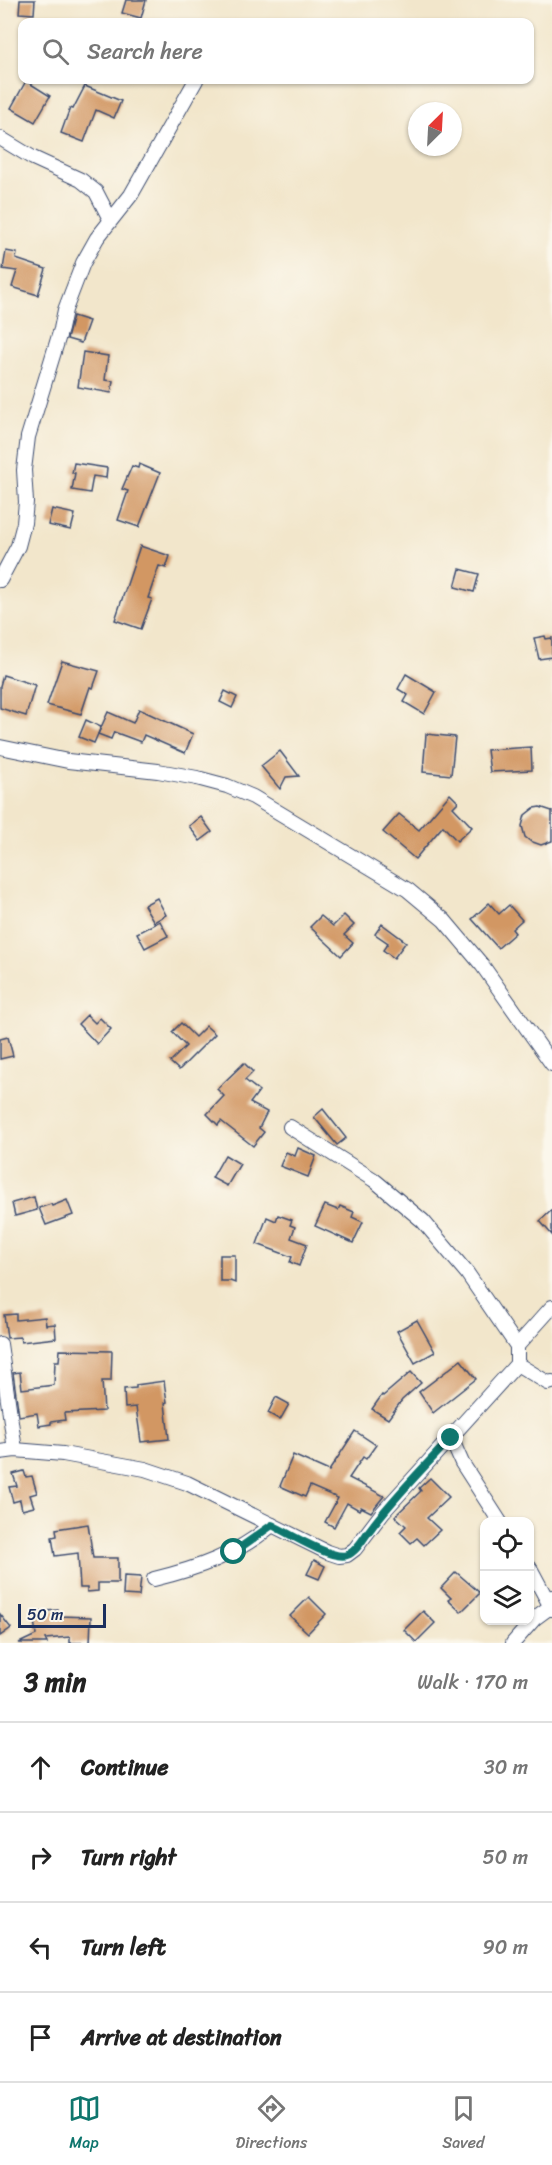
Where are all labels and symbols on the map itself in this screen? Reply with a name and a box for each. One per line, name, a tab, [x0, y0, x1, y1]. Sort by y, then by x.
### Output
north arrow	[408, 102, 462, 156]
route end	[437, 1424, 463, 1450]
route start	[220, 1538, 246, 1564]
scale bar	[18, 1601, 106, 1628]

